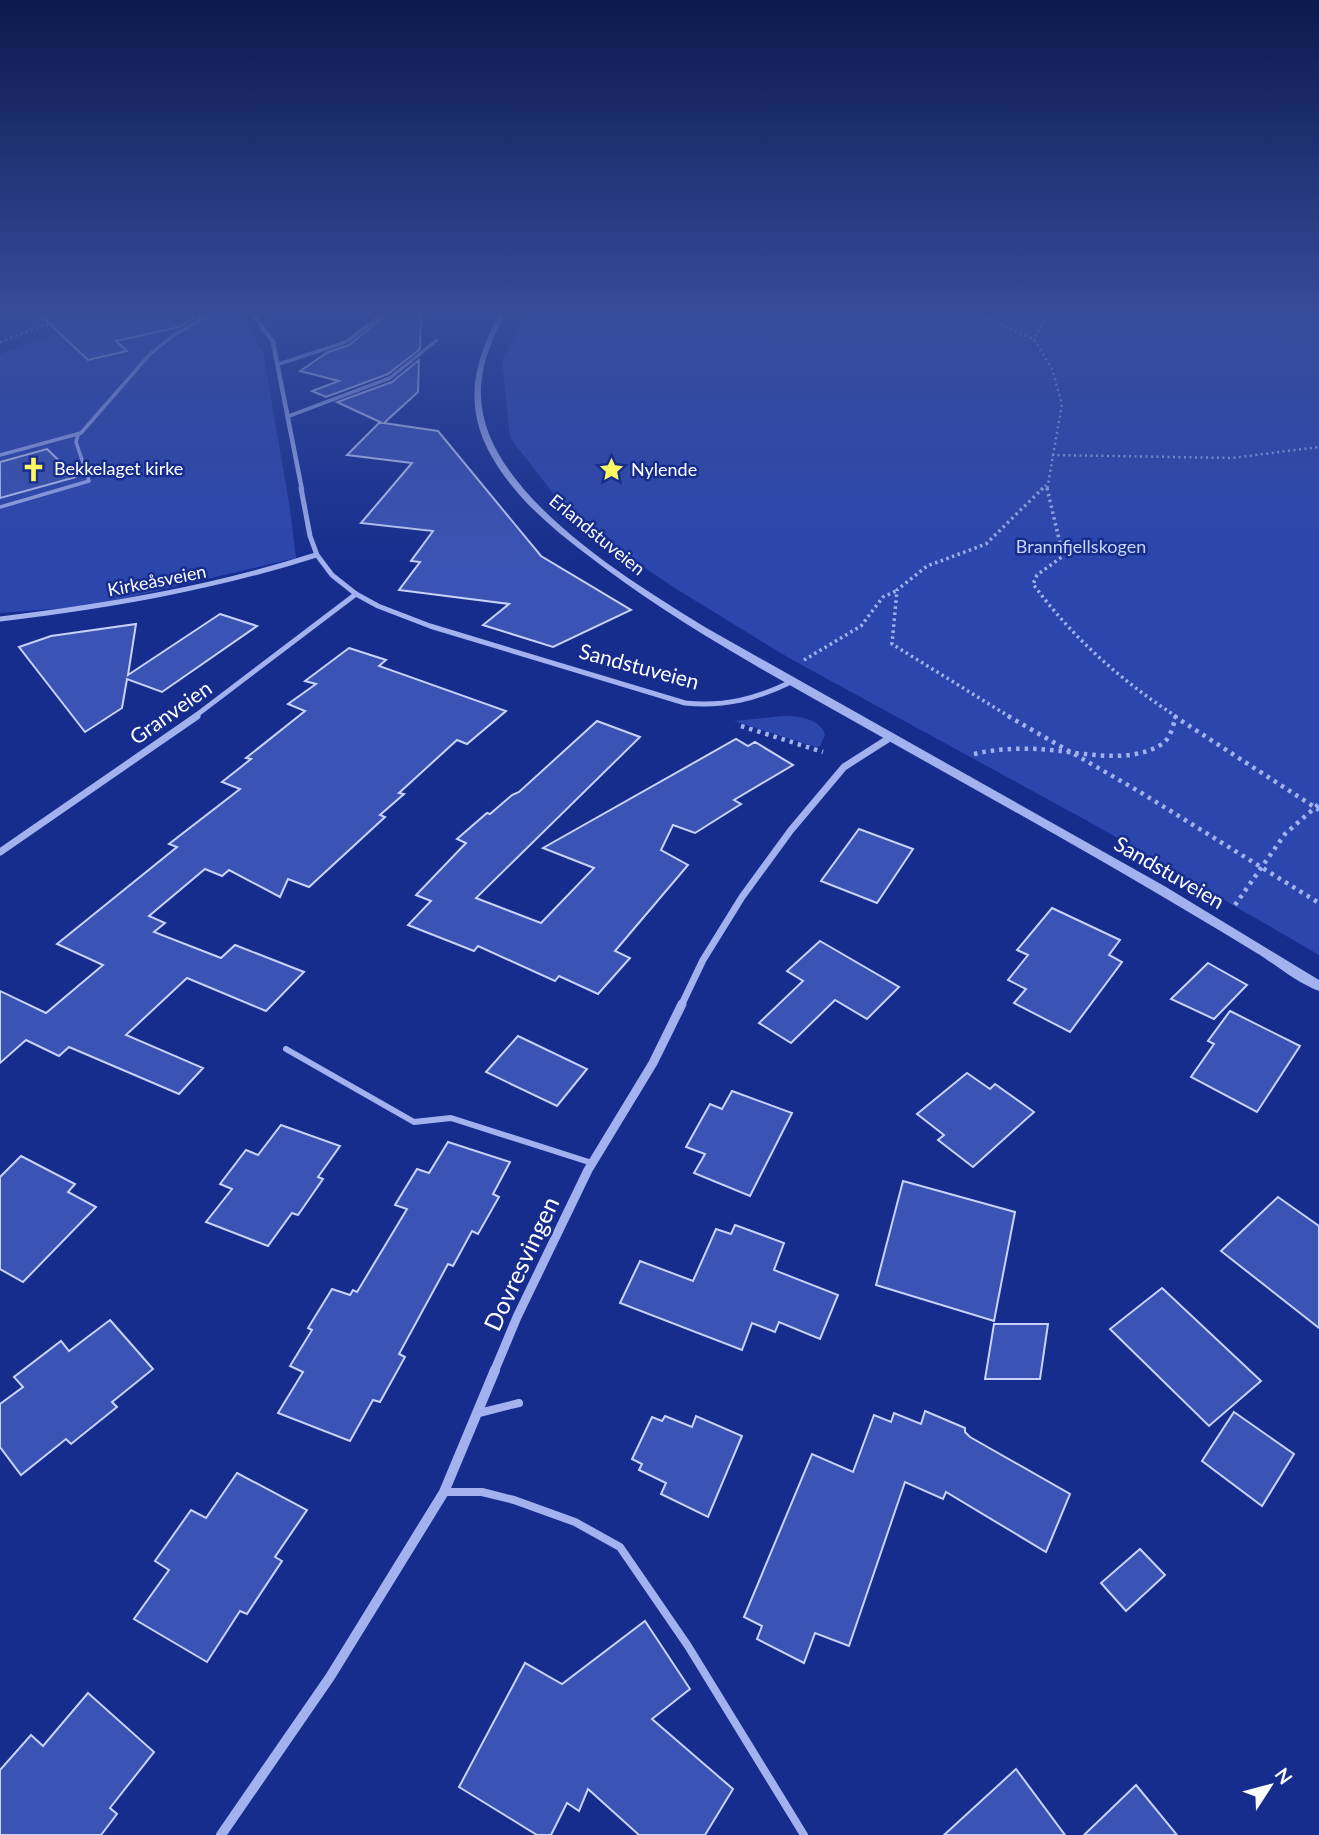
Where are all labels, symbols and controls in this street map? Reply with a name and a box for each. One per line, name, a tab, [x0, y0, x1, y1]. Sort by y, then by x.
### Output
church icon: Bekkelaget kirke	[20, 455, 48, 483]
place icon: Nylende	[597, 456, 625, 484]
place label: Bekkelaget kirke	[54, 457, 183, 479]
place label: Nylende	[631, 458, 697, 480]
street label: Erlandstuveien	[545, 489, 650, 579]
park label: Brannfjellskogen	[1016, 535, 1146, 557]
street label: Kirkeåsveien	[106, 560, 208, 600]
street label: Sandstuveien	[577, 638, 702, 694]
street label: Granveien	[124, 675, 216, 749]
street label: Sandstuveien	[1110, 830, 1229, 913]
street label: Dovresvingen	[477, 1192, 564, 1335]
north arrow	[1235, 1751, 1305, 1821]
text: N	[1271, 1763, 1298, 1788]

